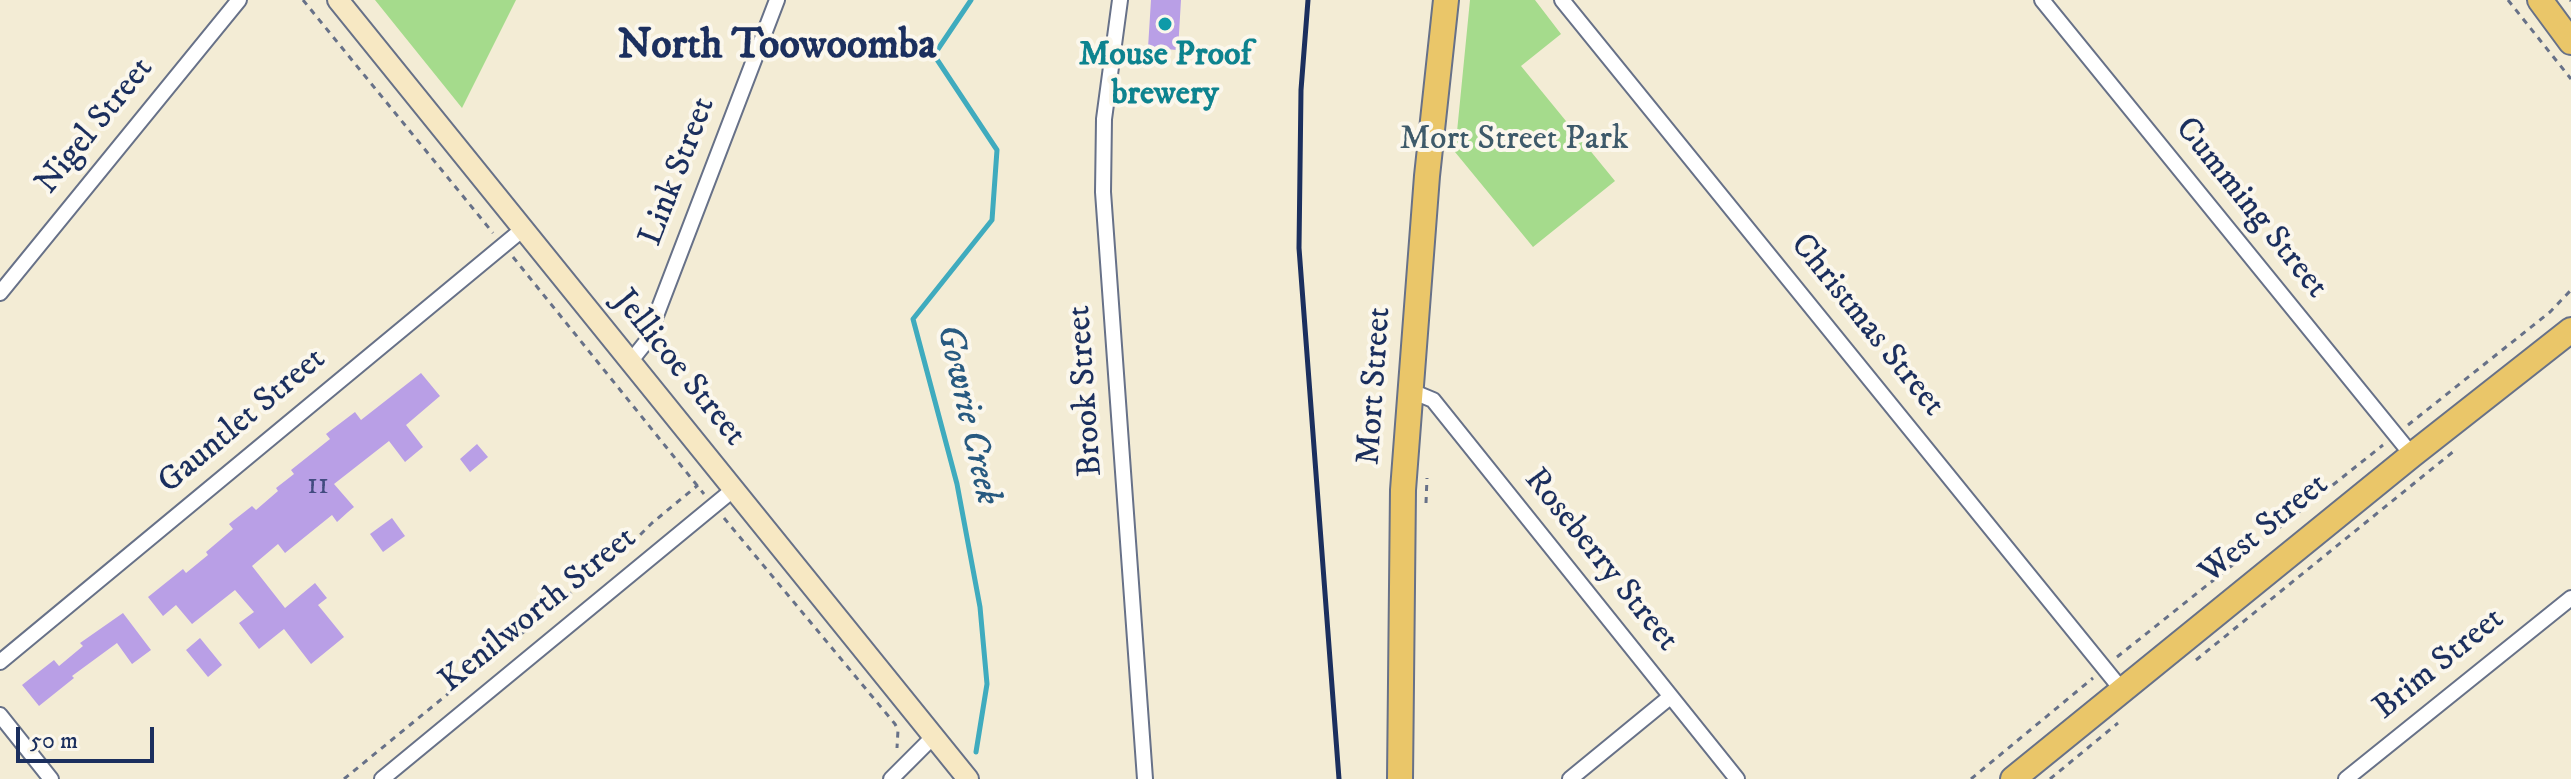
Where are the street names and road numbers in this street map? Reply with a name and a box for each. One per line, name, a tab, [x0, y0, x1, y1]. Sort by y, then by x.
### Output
street label: Nigel Street	[28, 50, 164, 204]
street label: Link Street	[632, 92, 726, 252]
street label: Cumming Street	[2165, 110, 2335, 308]
street label: Christmas Street	[1780, 226, 1952, 426]
street label: Jellicoe Street	[603, 283, 753, 455]
street label: Brook Street	[1061, 304, 1113, 478]
street label: Mort Street	[1350, 306, 1402, 466]
street label: Gauntlet Street	[151, 340, 335, 504]
street label: Roseberry Street	[1514, 461, 1686, 661]
street label: West Street	[2192, 466, 2338, 594]
street label: Kenilworth Street	[432, 519, 646, 703]
street label: Brim Street	[2367, 600, 2513, 730]

